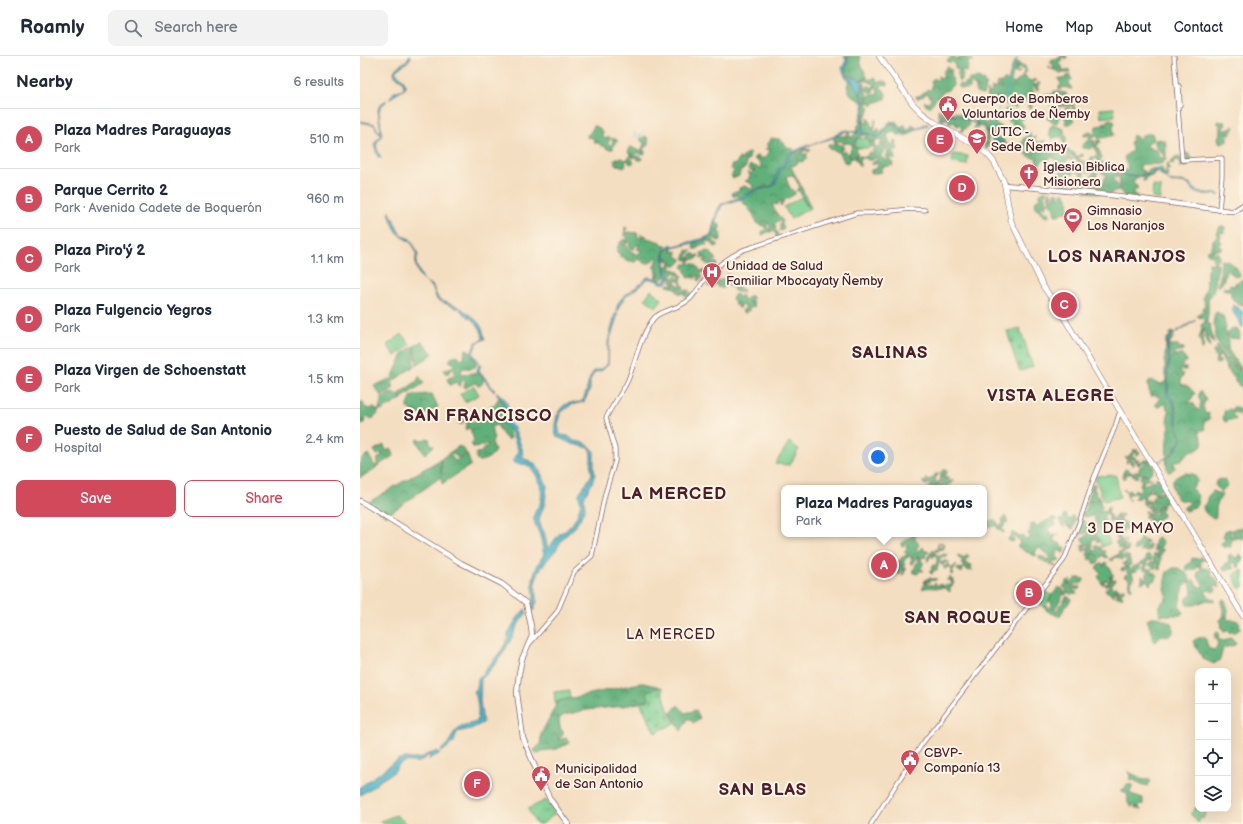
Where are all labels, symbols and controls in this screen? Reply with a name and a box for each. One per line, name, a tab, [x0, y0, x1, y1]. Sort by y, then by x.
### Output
search box	[108, 10, 388, 46]
text: Roamly	[20, 16, 84, 39]
icon: search	[122, 17, 144, 39]
text: Search here	[154, 18, 238, 37]
text: Home	[1005, 19, 1043, 36]
text: Map	[1065, 19, 1093, 36]
text: About	[1115, 19, 1152, 36]
text: Contact	[1174, 19, 1223, 36]
text: Nearby	[16, 72, 73, 92]
text: 6 results	[294, 74, 344, 90]
place label: Cuerpo de Bomberos Voluntarios de Ñemby	[962, 91, 1090, 122]
public building icon: Cuerpo de Bomberos Voluntarios de Ñemby	[937, 94, 959, 122]
text: Plaza Madres Paraguayas	[54, 121, 231, 140]
place label: UTIC - Sede Ñemby	[991, 124, 1067, 155]
pin: E	[927, 125, 953, 155]
school or university icon: UTIC - Sede Ñemby	[966, 127, 988, 155]
text: A	[25, 131, 33, 147]
text: 510 m	[310, 131, 344, 147]
text: Park	[54, 140, 80, 156]
place label: Iglesia Biblica Misionera	[1043, 159, 1125, 190]
church icon: Iglesia Biblica Misionera	[1018, 162, 1040, 190]
pin: D	[949, 173, 975, 203]
text: Parque Cerrito 2	[54, 181, 168, 200]
text: B	[24, 191, 34, 207]
text: 960 m	[307, 191, 344, 207]
text: Park · Avenida Cadete de Boquerón	[54, 200, 262, 216]
place label: Gimnasio Los Naranjos	[1087, 203, 1165, 234]
sports icon: Gimnasio Los Naranjos	[1062, 206, 1084, 234]
text: Plaza Piro'ý 2	[54, 241, 145, 260]
district label: LOS NARANJOS	[1048, 247, 1186, 267]
text: C	[24, 251, 34, 267]
text: 1.1 km	[311, 251, 344, 267]
place label: Unidad de Salud Familiar Mbocayaty Ñemby	[726, 258, 883, 289]
text: Park	[54, 260, 80, 276]
hospital icon: Unidad de Salud Familiar Mbocayaty Ñemby	[701, 261, 723, 289]
pin: C	[1051, 290, 1077, 320]
text: Plaza Fulgencio Yegros	[54, 301, 212, 320]
text: D	[24, 311, 34, 327]
text: 1.3 km	[308, 311, 344, 327]
text: Park	[54, 320, 80, 336]
district label: SALINAS	[852, 343, 928, 363]
text: Plaza Virgen de Schoenstatt	[54, 361, 246, 380]
text: E	[25, 371, 33, 387]
text: 1.5 km	[308, 371, 344, 387]
text: Park	[54, 380, 80, 396]
district label: VISTA ALEGRE	[987, 386, 1115, 406]
district label: SAN FRANCISCO	[404, 406, 552, 426]
text: Puesto de Salud de San Antonio	[54, 421, 272, 440]
text: F	[25, 431, 33, 447]
text: 2.4 km	[305, 431, 344, 447]
text: Hospital	[54, 440, 102, 456]
your location	[868, 447, 888, 467]
button: Save	[16, 480, 176, 517]
button: Share	[184, 480, 344, 517]
district label: LA MERCED	[621, 484, 727, 504]
popup	[781, 485, 987, 537]
text: Plaza Madres Paraguayas	[795, 494, 973, 513]
text: Park	[795, 513, 821, 529]
district label: 3 DE MAYO	[1087, 519, 1175, 538]
pin: A	[871, 550, 897, 580]
pin: B	[1016, 578, 1042, 608]
district label: SAN ROQUE	[904, 608, 1012, 628]
district label: LA MERCED	[626, 626, 716, 643]
map controls	[1195, 668, 1231, 812]
button: +	[1195, 668, 1231, 704]
button: −	[1195, 704, 1231, 740]
button: locate	[1195, 740, 1231, 776]
place label: CBVP- Companía 13	[924, 745, 1001, 776]
public building icon: CBVP- Companía 13	[899, 748, 921, 776]
place label: Municipalidad de San Antonio	[555, 761, 644, 792]
public building icon: Municipalidad de San Antonio	[530, 764, 552, 792]
pin: F	[464, 769, 490, 799]
button: layers	[1195, 776, 1231, 812]
district label: SAN BLAS	[719, 780, 807, 800]

